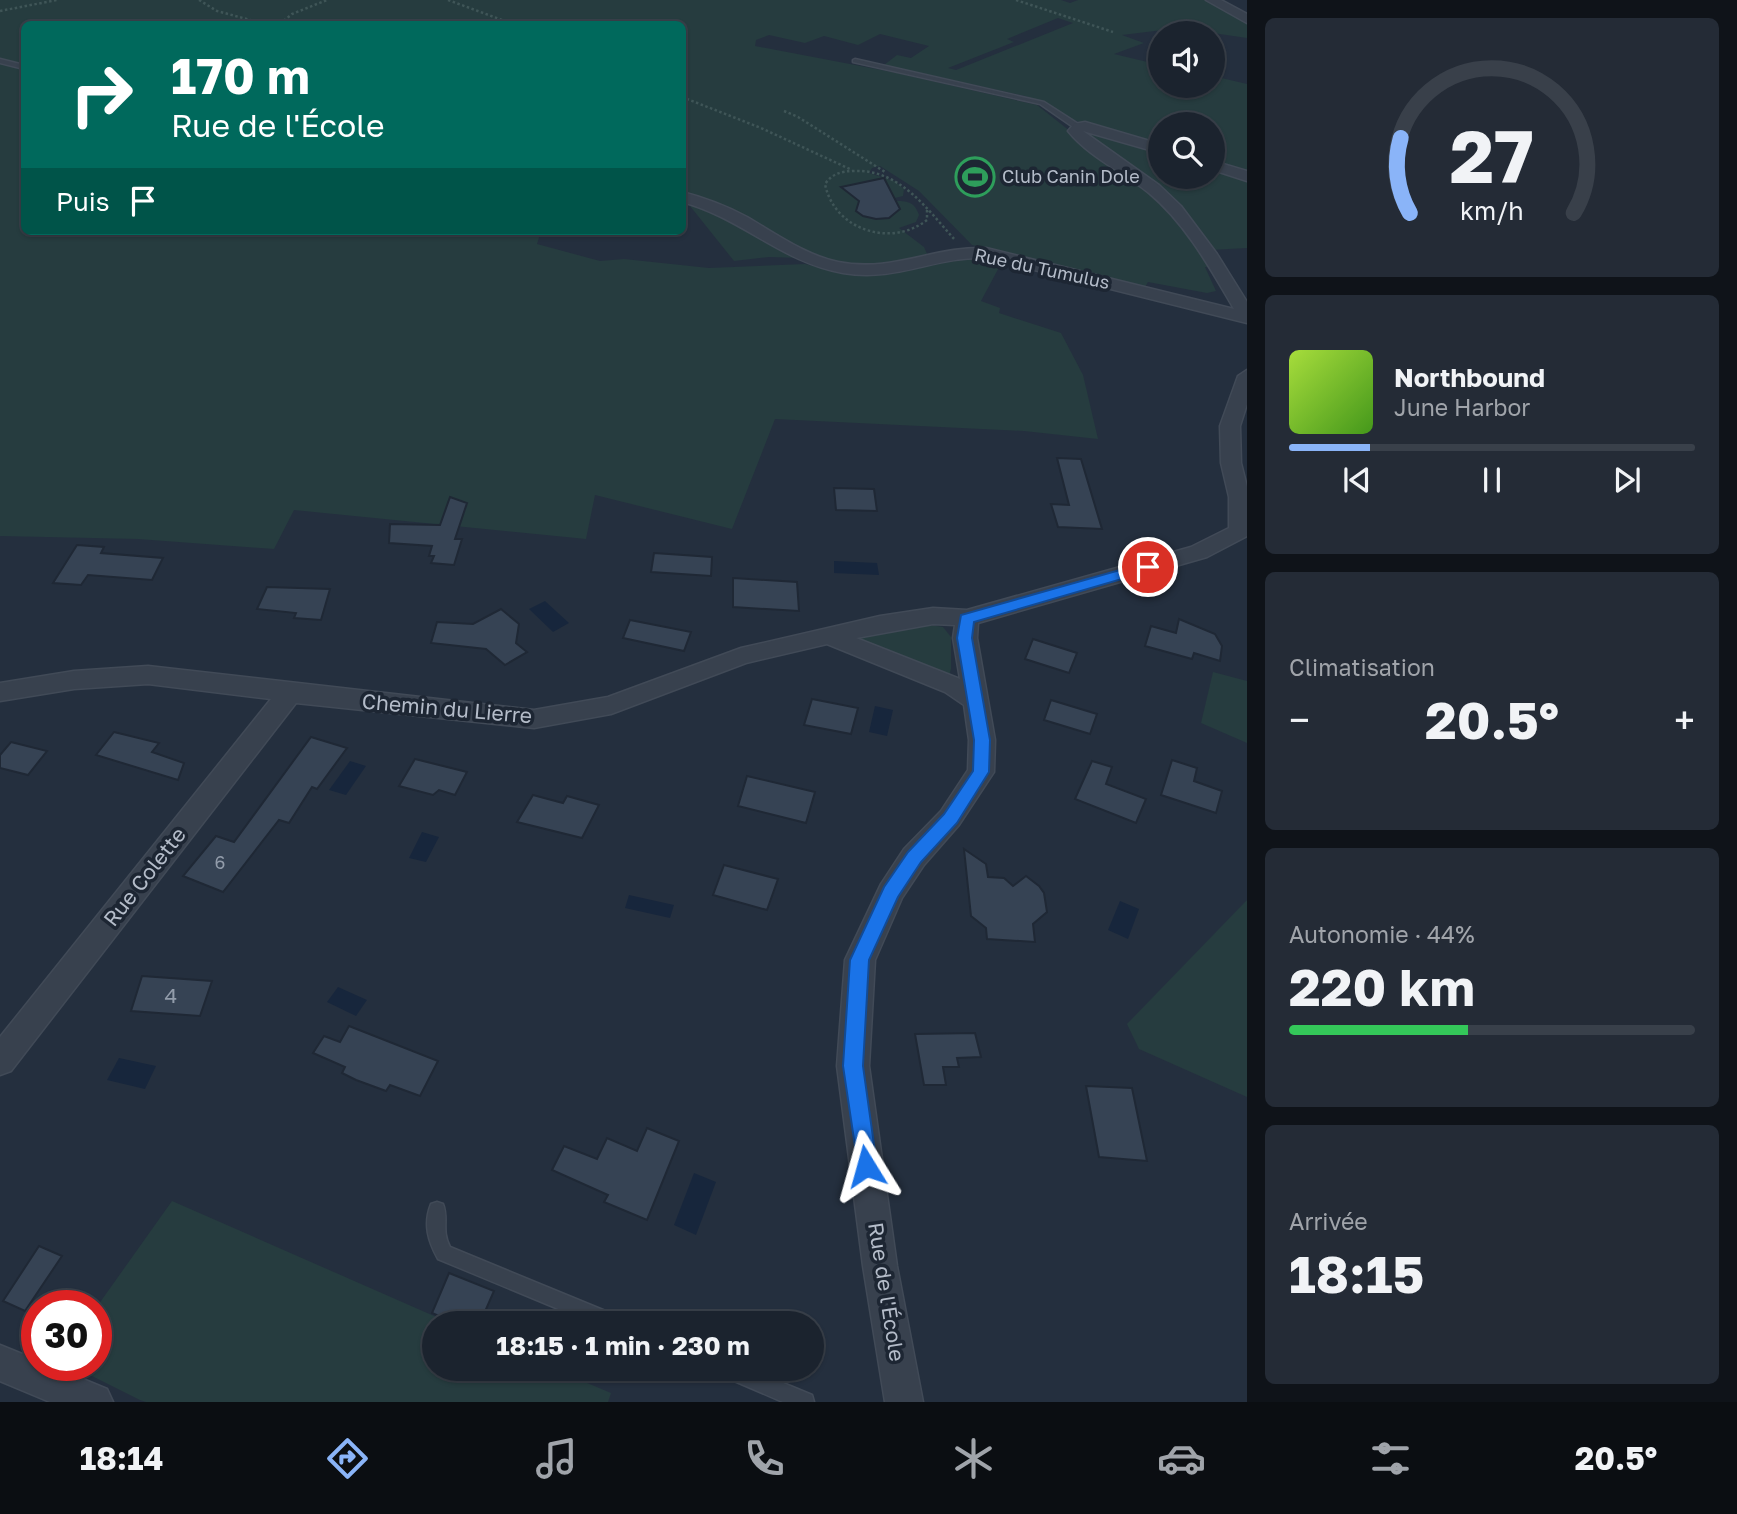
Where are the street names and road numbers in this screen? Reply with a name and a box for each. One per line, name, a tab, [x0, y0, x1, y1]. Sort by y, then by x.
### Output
street label: Rue du Tumulus	[973, 243, 1112, 293]
street label: Chemin du Lierre	[361, 688, 533, 728]
street label: Rue Colette	[98, 822, 191, 931]
street label: Rue de l'École	[863, 1221, 911, 1363]

